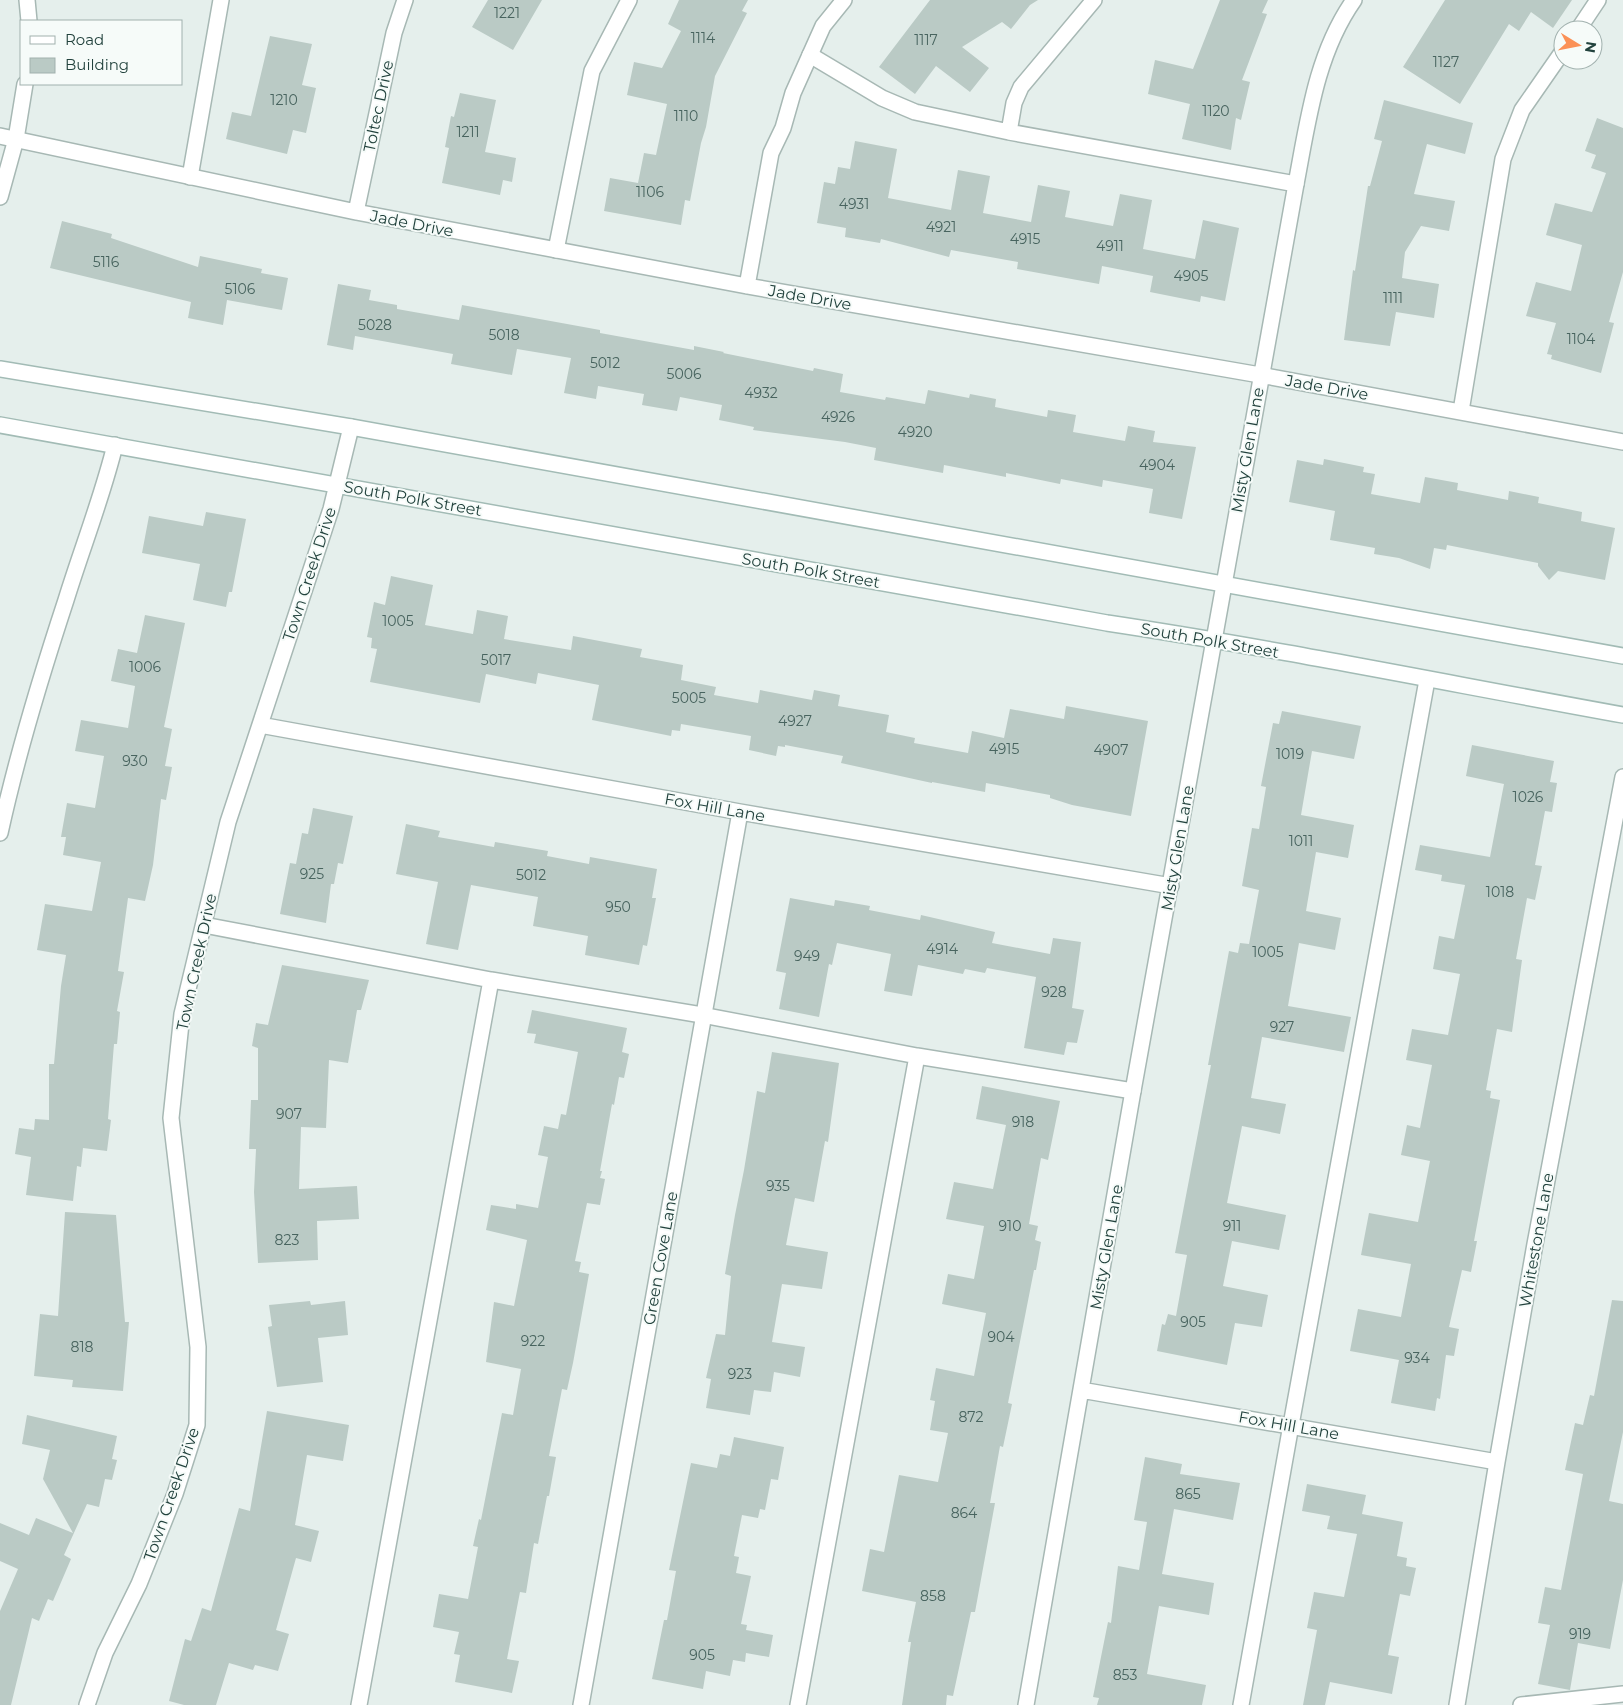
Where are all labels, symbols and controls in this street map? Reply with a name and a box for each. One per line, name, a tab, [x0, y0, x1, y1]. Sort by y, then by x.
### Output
house number: 1221	[494, 4, 520, 22]
legend	[20, 20, 182, 85]
north arrow	[1553, 20, 1603, 70]
house number: 1114	[691, 29, 716, 47]
text: Road	[65, 30, 104, 49]
house number: 1117	[914, 31, 938, 49]
text: N	[1581, 40, 1601, 54]
house number: 1127	[1433, 53, 1459, 71]
text: Building	[65, 55, 129, 74]
street label: Toltec Drive	[359, 58, 397, 154]
house number: 1210	[270, 91, 298, 109]
house number: 1120	[1202, 102, 1230, 120]
house number: 1110	[674, 107, 698, 125]
house number: 1211	[456, 123, 480, 141]
house number: 1106	[636, 183, 664, 201]
house number: 4931	[839, 195, 869, 213]
street label: Jade Drive	[368, 206, 455, 241]
house number: 4921	[926, 218, 956, 236]
house number: 4915	[1010, 230, 1040, 248]
house number: 4911	[1096, 237, 1124, 255]
house number: 5116	[93, 253, 120, 271]
house number: 4905	[1174, 267, 1209, 285]
house number: 5106	[225, 280, 256, 298]
street label: Jade Drive	[766, 281, 853, 314]
house number: 1111	[1383, 289, 1403, 307]
house number: 5028	[358, 316, 392, 334]
house number: 5018	[488, 326, 520, 344]
house number: 1104	[1567, 330, 1596, 348]
house number: 5012	[590, 354, 620, 372]
house number: 5006	[667, 365, 702, 383]
street label: Jade Drive	[1283, 371, 1370, 404]
house number: 4932	[744, 384, 778, 402]
street label: Misty Glen Lane	[1227, 386, 1268, 514]
house number: 4926	[821, 408, 856, 426]
house number: 4920	[898, 423, 932, 441]
house number: 4904	[1139, 456, 1176, 474]
street label: South Polk Street	[342, 477, 484, 520]
street label: Town Creek Drive	[279, 505, 340, 644]
street label: South Polk Street	[740, 549, 882, 592]
house number: 1005	[382, 612, 414, 630]
street label: South Polk Street	[1139, 619, 1281, 662]
house number: 5017	[481, 651, 511, 669]
house number: 1006	[129, 658, 162, 676]
house number: 5005	[672, 689, 706, 707]
house number: 4927	[778, 712, 812, 730]
house number: 4915	[989, 740, 1019, 758]
house number: 4907	[1093, 741, 1129, 759]
house number: 1019	[1276, 745, 1304, 763]
house number: 930	[122, 752, 148, 770]
street label: Misty Glen Lane	[1157, 784, 1198, 912]
house number: 1026	[1513, 788, 1544, 806]
street label: Fox Hill Lane	[663, 789, 767, 826]
house number: 1011	[1289, 832, 1313, 850]
house number: 925	[300, 865, 324, 883]
house number: 5012	[516, 866, 546, 884]
house number: 1018	[1486, 883, 1514, 901]
street label: Town Creek Drive	[173, 892, 220, 1032]
house number: 950	[605, 898, 631, 916]
house number: 4914	[926, 940, 959, 958]
house number: 1005	[1252, 943, 1284, 961]
house number: 949	[794, 947, 820, 965]
house number: 928	[1041, 983, 1067, 1001]
house number: 927	[1270, 1018, 1294, 1036]
house number: 907	[276, 1105, 302, 1123]
house number: 918	[1012, 1113, 1034, 1131]
street label: Whitestone Lane	[1515, 1171, 1558, 1309]
house number: 935	[766, 1177, 790, 1195]
street label: Misty Glen Lane	[1086, 1183, 1127, 1311]
street label: Green Cove Lane	[639, 1190, 682, 1326]
house number: 910	[999, 1217, 1021, 1235]
house number: 911	[1223, 1217, 1241, 1235]
house number: 823	[275, 1231, 299, 1249]
house number: 905	[1180, 1313, 1206, 1331]
house number: 904	[987, 1328, 1015, 1346]
house number: 922	[521, 1332, 545, 1350]
house number: 818	[71, 1338, 94, 1356]
house number: 934	[1404, 1349, 1431, 1367]
house number: 923	[728, 1365, 752, 1383]
street label: Fox Hill Lane	[1237, 1407, 1341, 1444]
house number: 872	[958, 1408, 984, 1426]
street label: Town Creek Drive	[140, 1425, 203, 1563]
house number: 865	[1175, 1485, 1201, 1503]
house number: 864	[951, 1504, 978, 1522]
house number: 858	[920, 1587, 946, 1605]
house number: 919	[1569, 1625, 1591, 1643]
house number: 905	[689, 1646, 715, 1664]
house number: 853	[1113, 1666, 1137, 1684]

